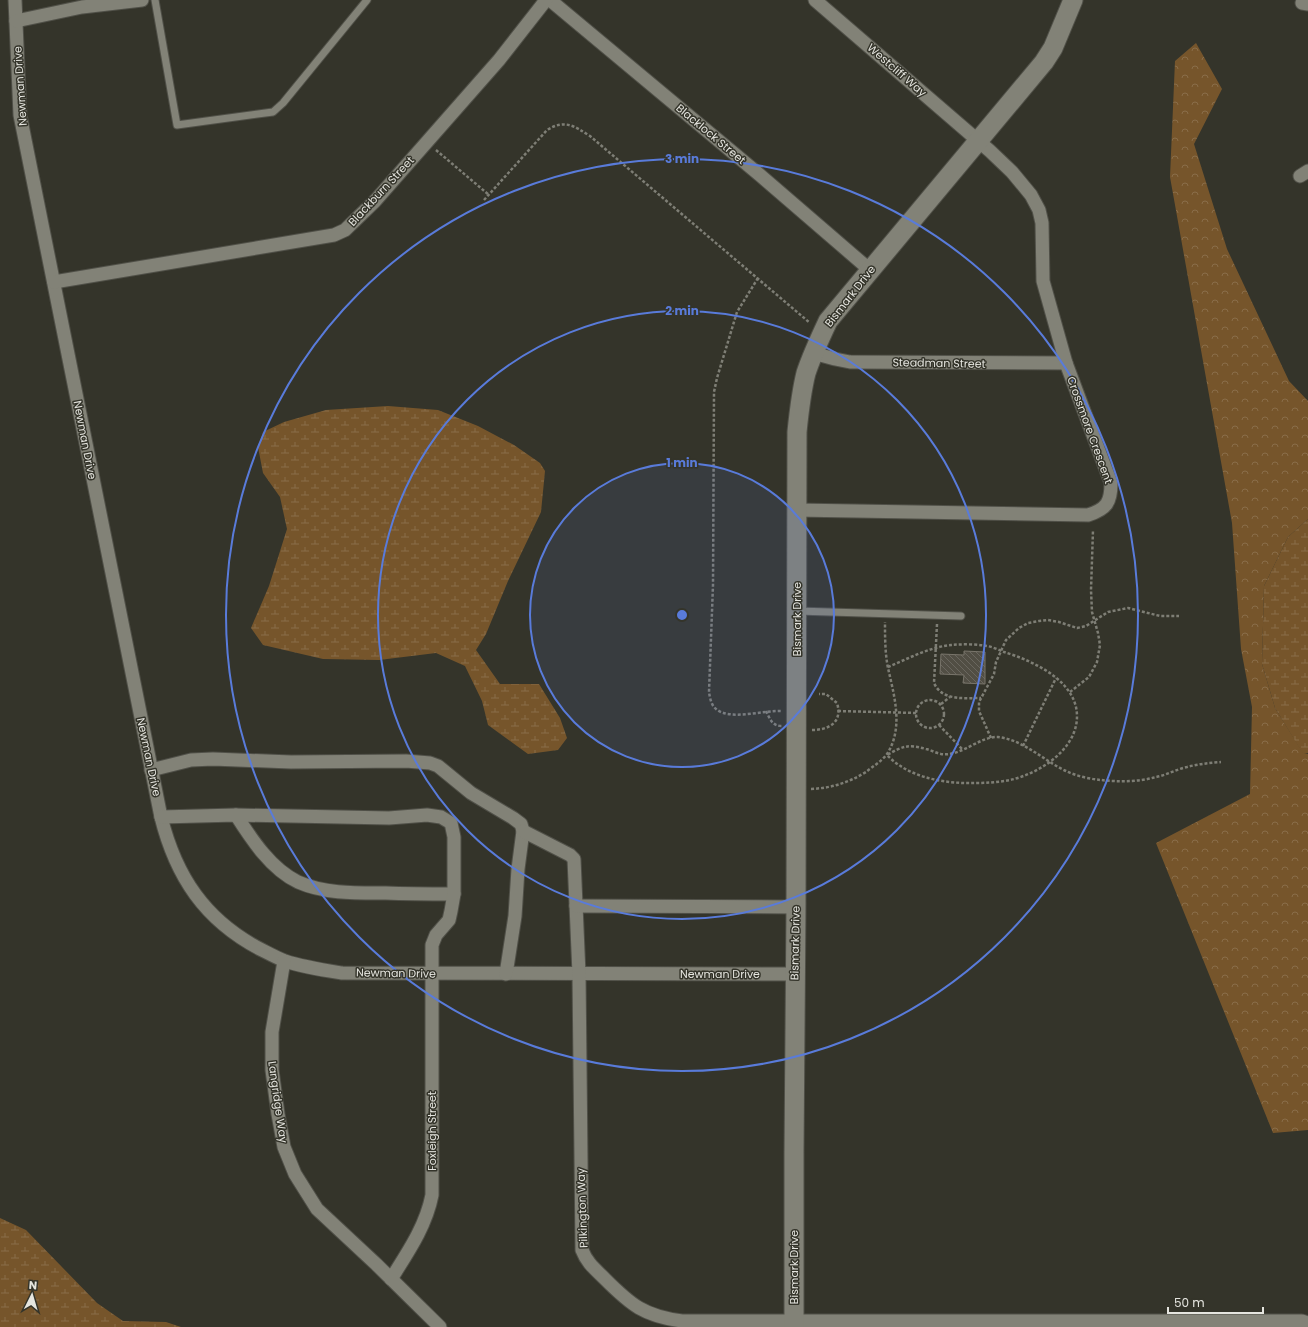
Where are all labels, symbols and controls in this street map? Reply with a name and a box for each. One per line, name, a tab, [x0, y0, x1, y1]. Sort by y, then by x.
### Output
street label: Westcliff Way	[864, 40, 931, 101]
street label: Newman Drive	[9, 45, 31, 126]
street label: Blacklock Street	[673, 100, 749, 168]
text: 3 min	[665, 150, 699, 167]
street label: Blackburn Street	[344, 153, 418, 229]
street label: Bismark Drive	[821, 262, 879, 330]
text: 2 min	[665, 302, 699, 319]
street label: Steadman Street	[892, 354, 986, 372]
street label: Crossmore Crescent	[1063, 374, 1117, 486]
street label: Newman Drive	[70, 399, 101, 481]
text: 1 min	[666, 454, 698, 471]
street label: Bismark Drive	[789, 582, 805, 656]
centre of rings	[675, 608, 689, 622]
street label: Newman Drive	[133, 716, 165, 798]
street label: Bismark Drive	[786, 906, 804, 980]
street label: Newman Drive	[356, 964, 436, 982]
street label: Newman Drive	[680, 966, 760, 982]
street label: Langridge Way	[264, 1060, 292, 1145]
street label: Foxleigh Street	[424, 1091, 440, 1171]
street label: Pilkington Way	[573, 1167, 591, 1248]
street label: Bismark Drive	[786, 1230, 802, 1304]
north arrow	[12, 1275, 52, 1315]
text: N	[28, 1277, 38, 1293]
scale bar	[1168, 1289, 1263, 1315]
text: 50 m	[1174, 1294, 1205, 1311]

